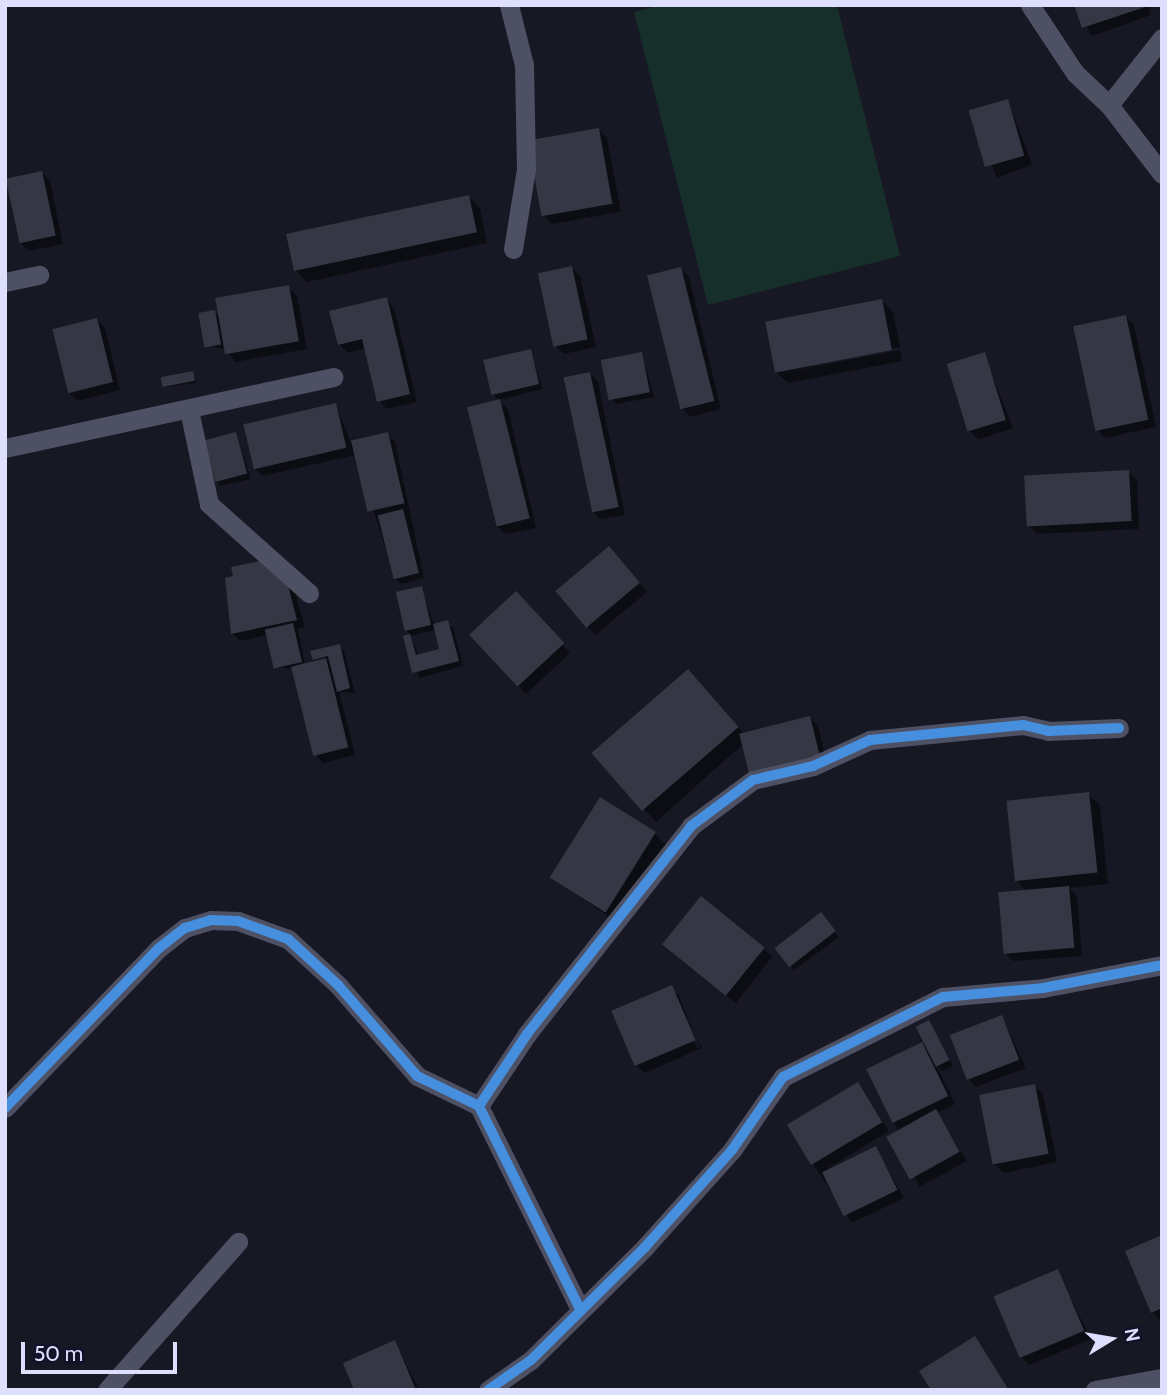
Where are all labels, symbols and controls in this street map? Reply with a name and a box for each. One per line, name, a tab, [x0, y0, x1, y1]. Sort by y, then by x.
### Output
north arrow	[1076, 1304, 1146, 1374]
text: N	[1120, 1326, 1145, 1344]
scale bar	[24, 1328, 180, 1372]
text: 50 m	[34, 1341, 83, 1366]

